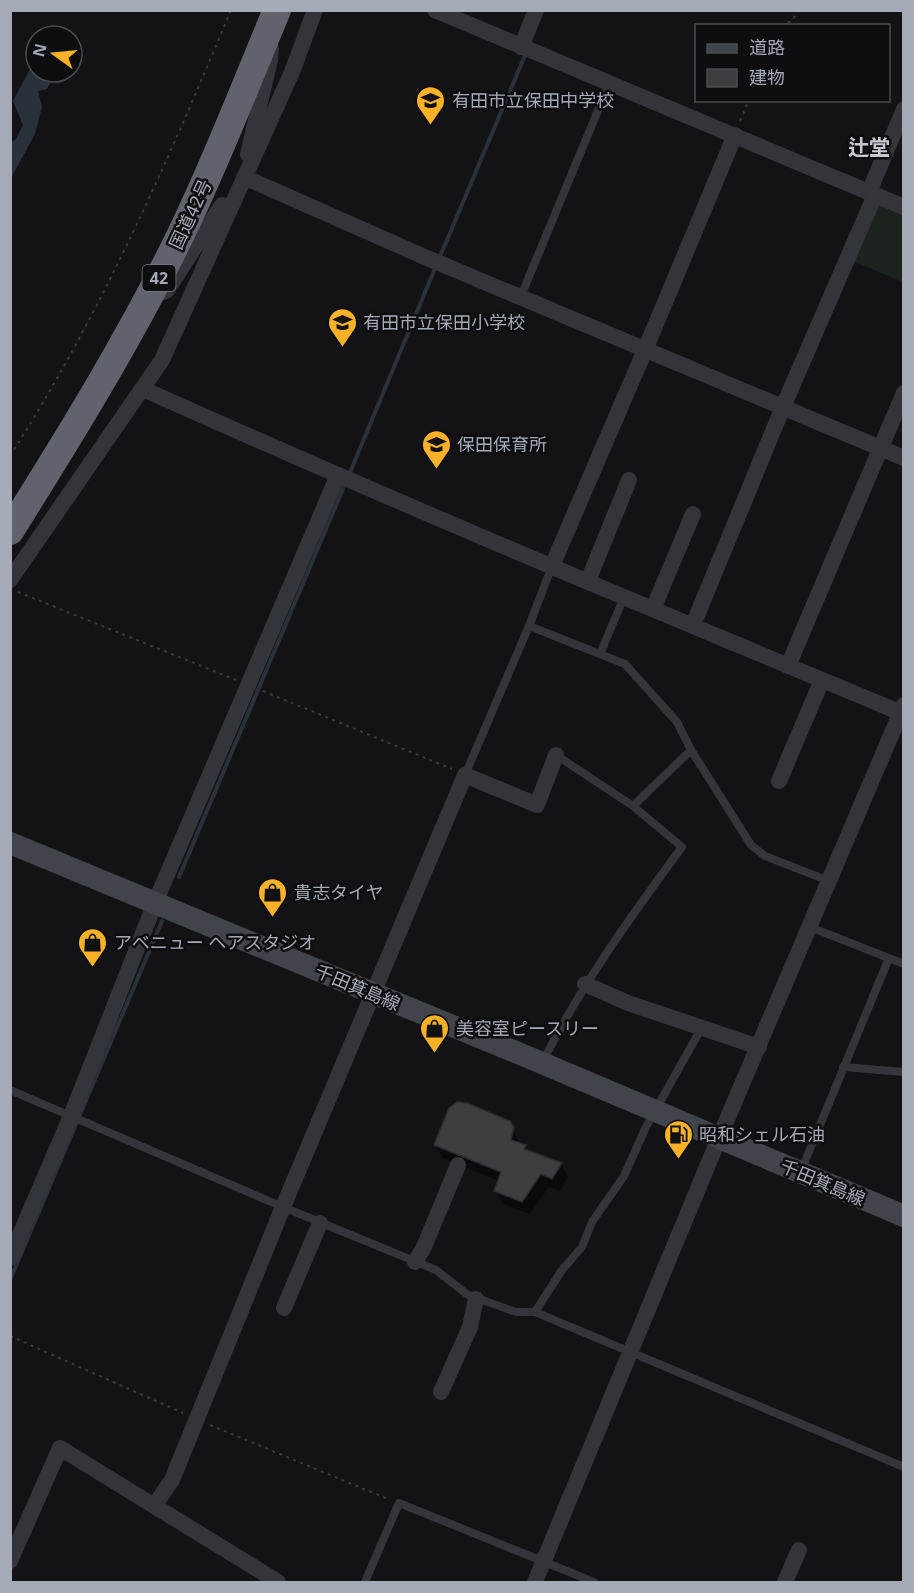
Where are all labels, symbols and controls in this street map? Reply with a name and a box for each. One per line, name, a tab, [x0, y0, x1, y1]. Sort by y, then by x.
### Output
north arrow	[24, 24, 84, 84]
legend	[695, 24, 890, 102]
text: 道路	[749, 35, 785, 59]
text: N	[27, 41, 52, 59]
text: 建物	[749, 65, 785, 89]
school or university icon: 有田市立保田中学校	[415, 84, 447, 126]
place label: 有田市立保田中学校	[452, 88, 614, 112]
district label: 辻堂	[848, 133, 890, 161]
street label: 国道42号	[163, 175, 217, 253]
road number: 42	[142, 265, 176, 291]
school or university icon: 有田市立保田小学校	[326, 306, 358, 348]
place label: 有田市立保田小学校	[363, 310, 525, 334]
school or university icon: 保田保育所	[420, 428, 452, 470]
place label: 保田保育所	[457, 432, 547, 456]
shop icon: 貴志タイヤ	[257, 876, 289, 918]
place label: 貴志タイヤ	[294, 880, 383, 904]
shop icon: アベニュー ヘアスタジオ	[77, 926, 109, 968]
place label: アベニュー ヘアスタジオ	[114, 930, 316, 954]
street label: 千田箕島線	[312, 958, 404, 1016]
shop icon: 美容室ピースリー	[419, 1012, 451, 1054]
place label: 美容室ピースリー	[456, 1016, 599, 1040]
fuel station icon: 昭和シェル石油	[662, 1118, 694, 1160]
place label: 昭和シェル石油	[699, 1122, 825, 1146]
street label: 千田箕島線	[777, 1153, 869, 1211]

